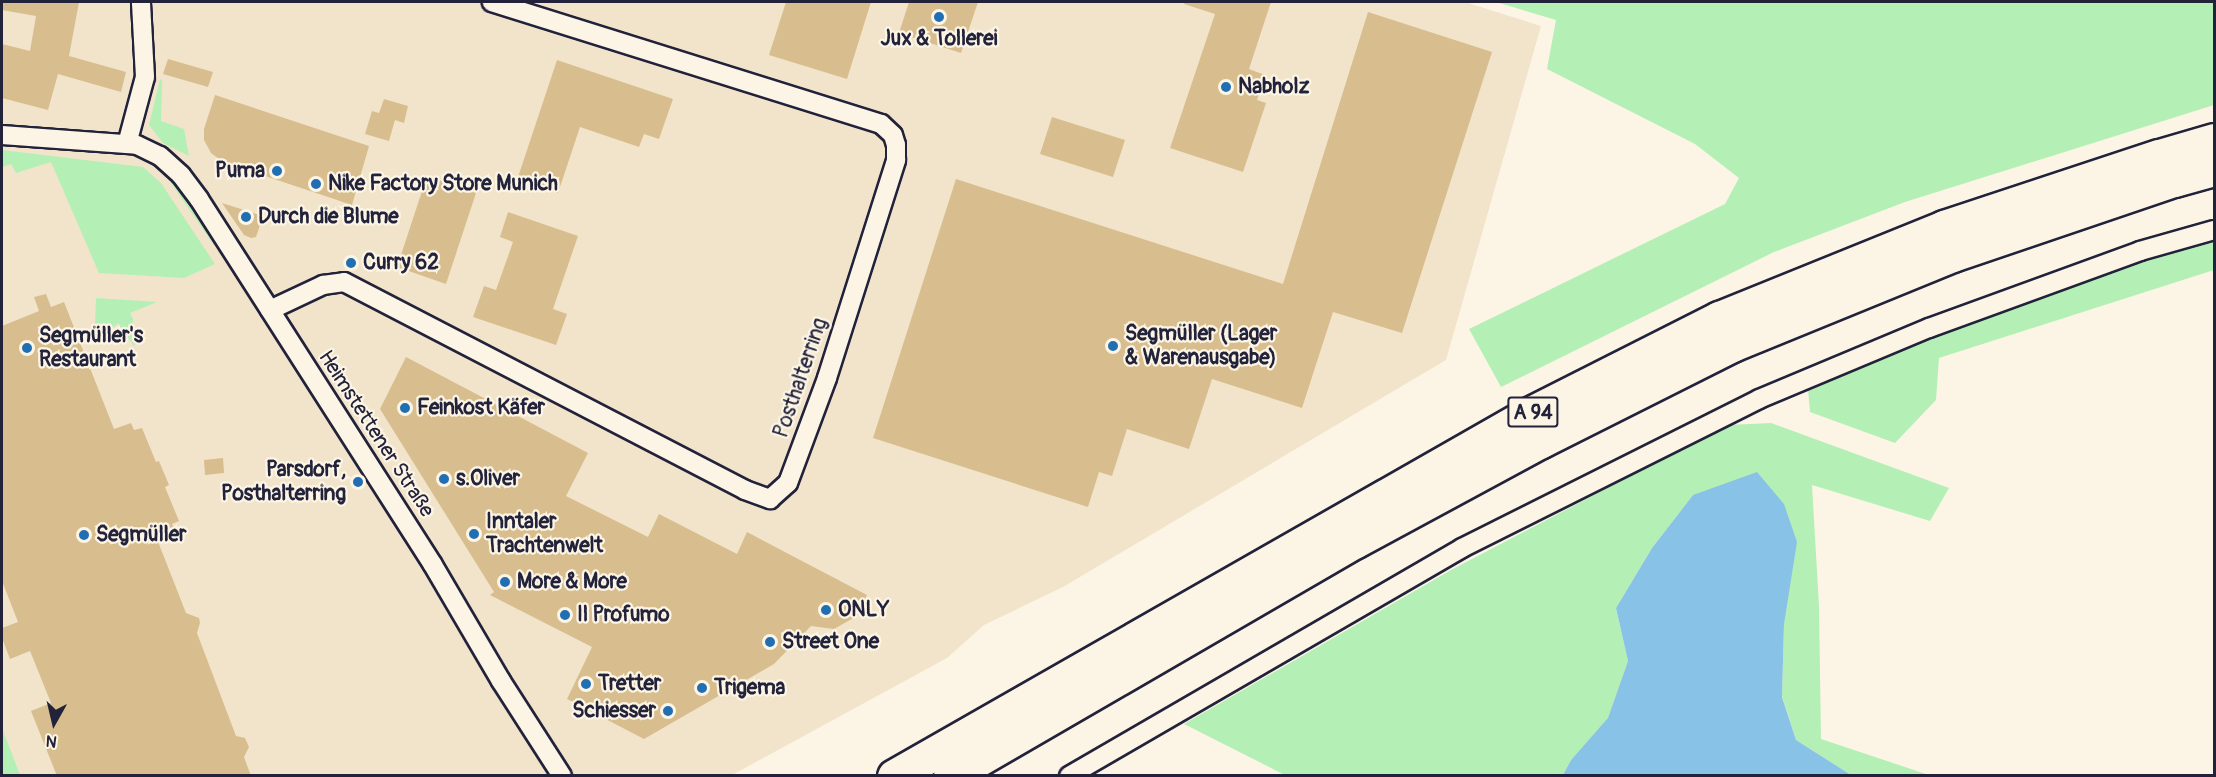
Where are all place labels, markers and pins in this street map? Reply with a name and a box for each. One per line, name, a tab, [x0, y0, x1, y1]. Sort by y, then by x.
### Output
marker: Jux & Tollerei	[932, 10, 946, 24]
place label: Jux & Tollerei	[881, 26, 997, 52]
place label: Nabholz	[1238, 74, 1309, 100]
marker: Nabholz	[1219, 80, 1233, 94]
place label: Puma	[215, 158, 265, 184]
marker: Puma	[270, 164, 284, 178]
place label: Nike Factory Store Munich	[328, 171, 558, 197]
marker: Nike Factory Store Munich	[309, 177, 323, 191]
place label: Durch die Blume	[258, 204, 399, 230]
marker: Durch die Blume	[239, 210, 253, 224]
place label: Curry 62	[363, 250, 439, 276]
marker: Curry 62	[344, 256, 358, 270]
place label: Segmüller (Lager & Warenausgabe)	[1125, 321, 1277, 371]
place label: Segmüller's Restaurant	[39, 323, 143, 373]
marker: Segmüller (Lager & Warenausgabe)	[1106, 339, 1120, 353]
marker: Segmüller's Restaurant	[20, 341, 34, 355]
place label: Feinkost Käfer	[417, 395, 545, 421]
marker: Feinkost Käfer	[398, 401, 412, 415]
place label: Parsdorf, Posthalterring	[221, 457, 346, 507]
place label: s.Oliver	[456, 466, 520, 492]
marker: s.Oliver	[437, 472, 451, 486]
marker: Parsdorf, Posthalterring	[351, 475, 365, 489]
place label: Inntaler Trachtenwelt	[486, 509, 603, 559]
place label: Segmüller	[96, 522, 187, 548]
marker: Inntaler Trachtenwelt	[467, 527, 481, 541]
marker: Segmüller	[77, 528, 91, 542]
place label: More & More	[517, 569, 627, 595]
marker: More & More	[498, 575, 512, 589]
place label: ONLY	[838, 597, 890, 623]
place label: Il Profumo	[577, 602, 670, 628]
marker: ONLY	[819, 603, 833, 617]
marker: Il Profumo	[558, 608, 572, 622]
place label: Street One	[782, 629, 879, 655]
marker: Street One	[763, 635, 777, 649]
place label: Tretter	[598, 671, 661, 697]
place label: Trigema	[714, 675, 785, 701]
marker: Tretter	[579, 677, 593, 691]
marker: Trigema	[695, 681, 709, 695]
place label: Schiesser	[572, 698, 656, 724]
marker: Schiesser	[661, 704, 675, 718]

